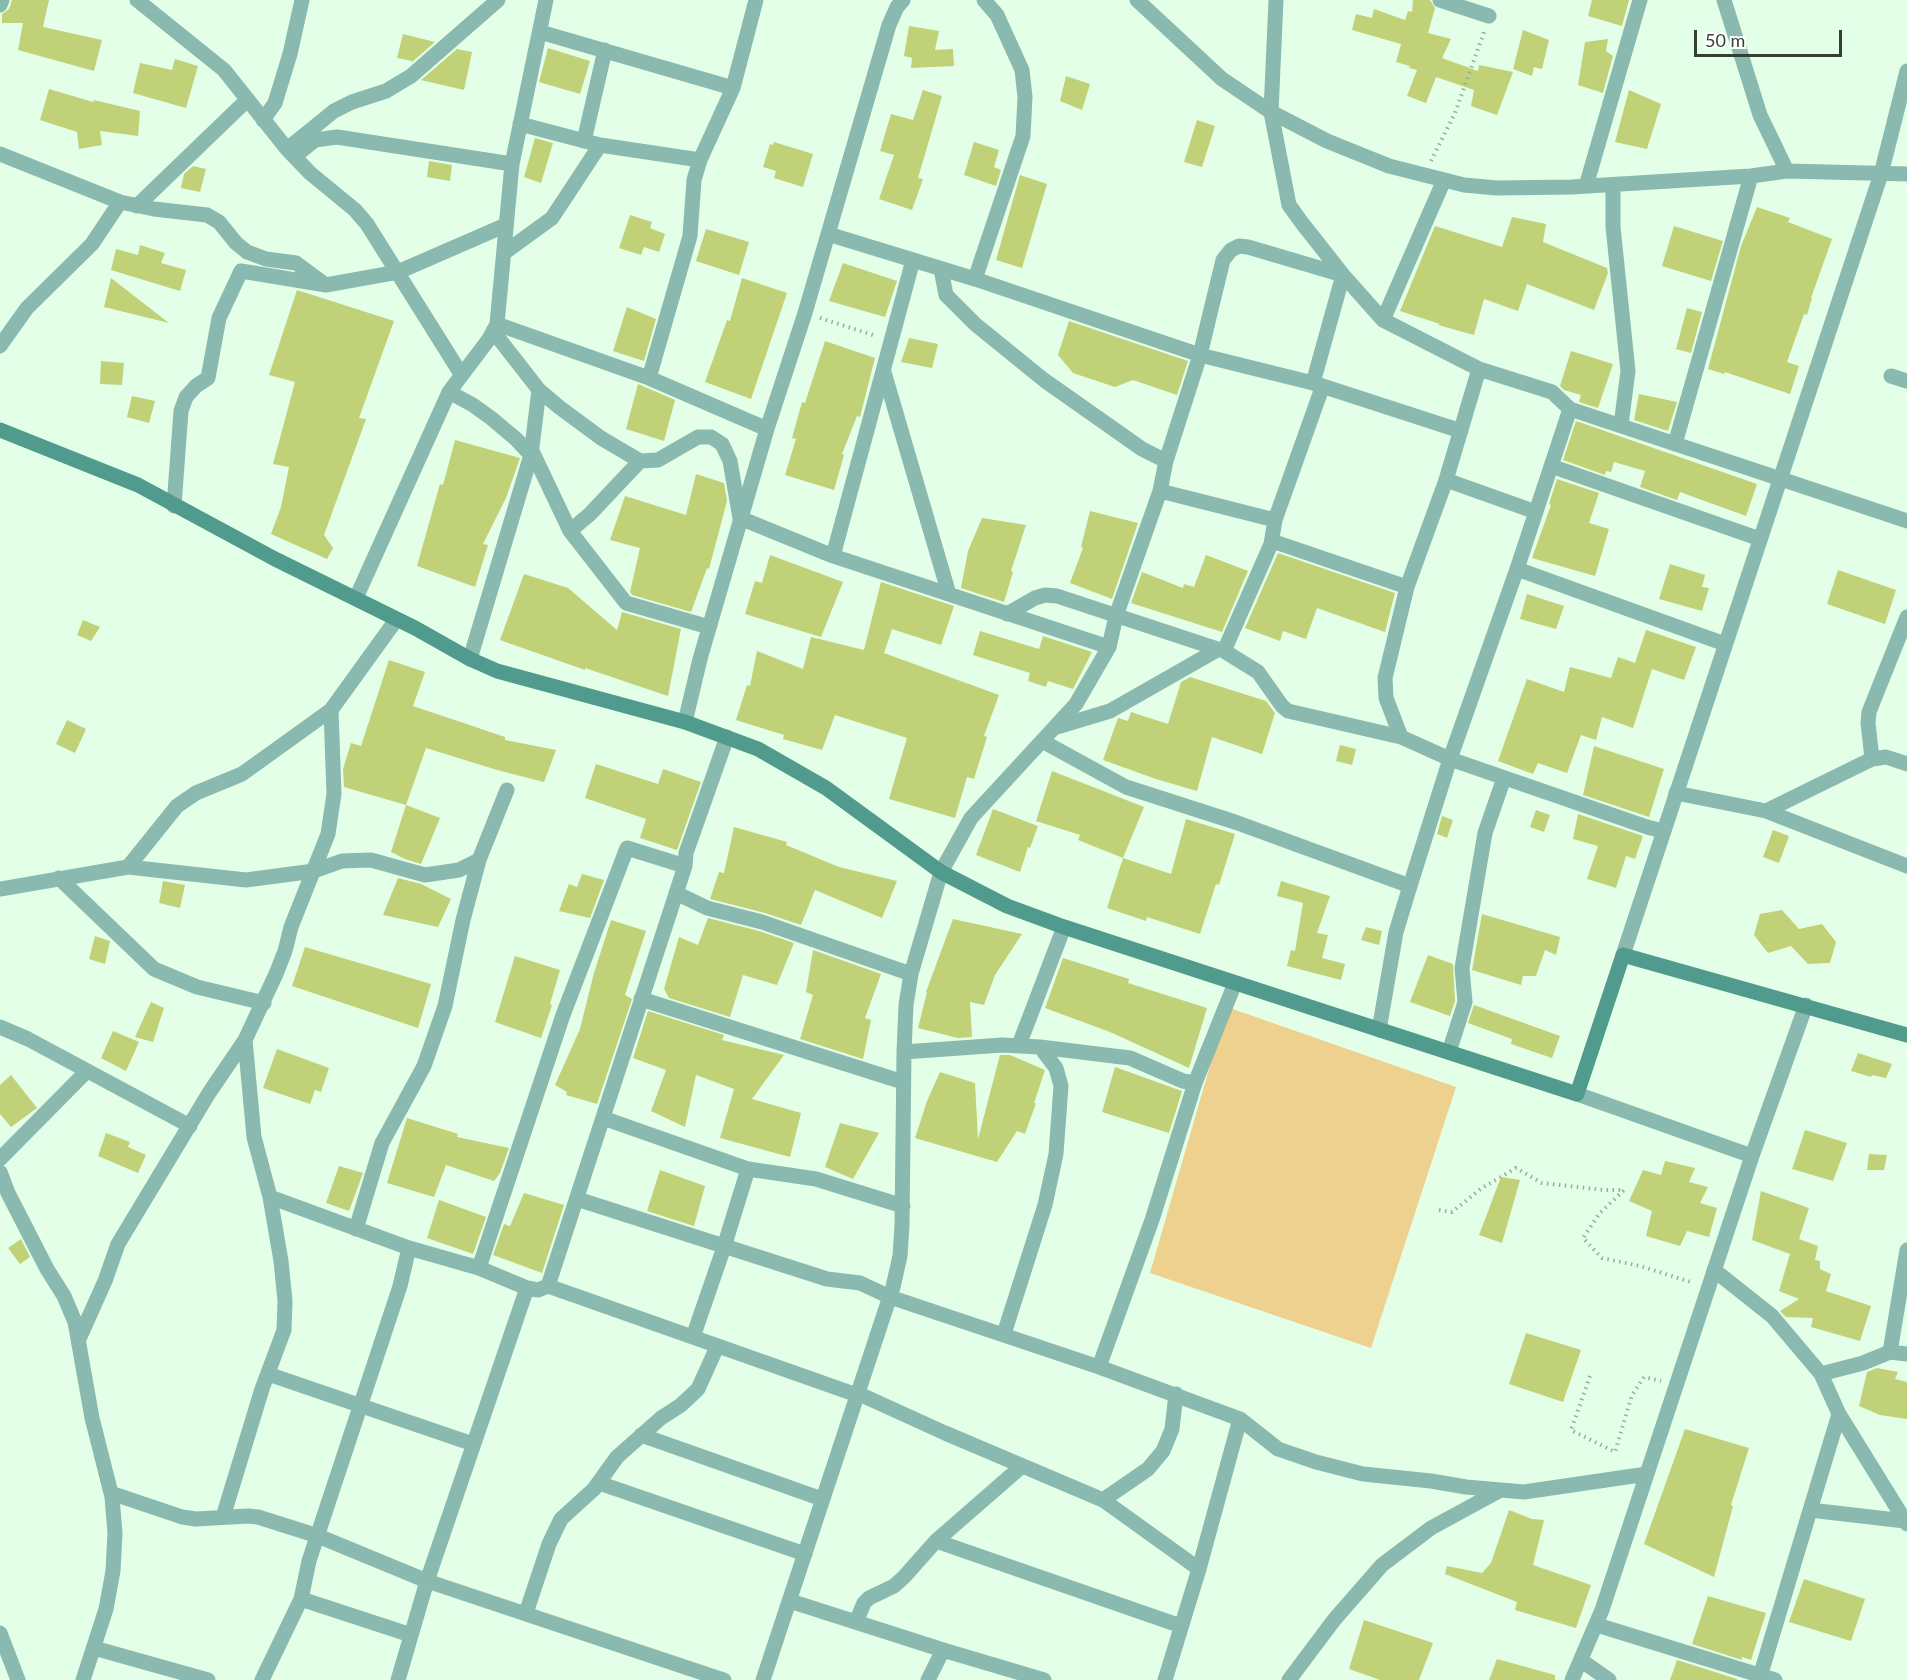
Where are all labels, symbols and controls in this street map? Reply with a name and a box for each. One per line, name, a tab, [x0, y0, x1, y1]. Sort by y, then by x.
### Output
scale bar	[1697, 18, 1846, 56]
text: 50 m	[1705, 29, 1745, 51]

